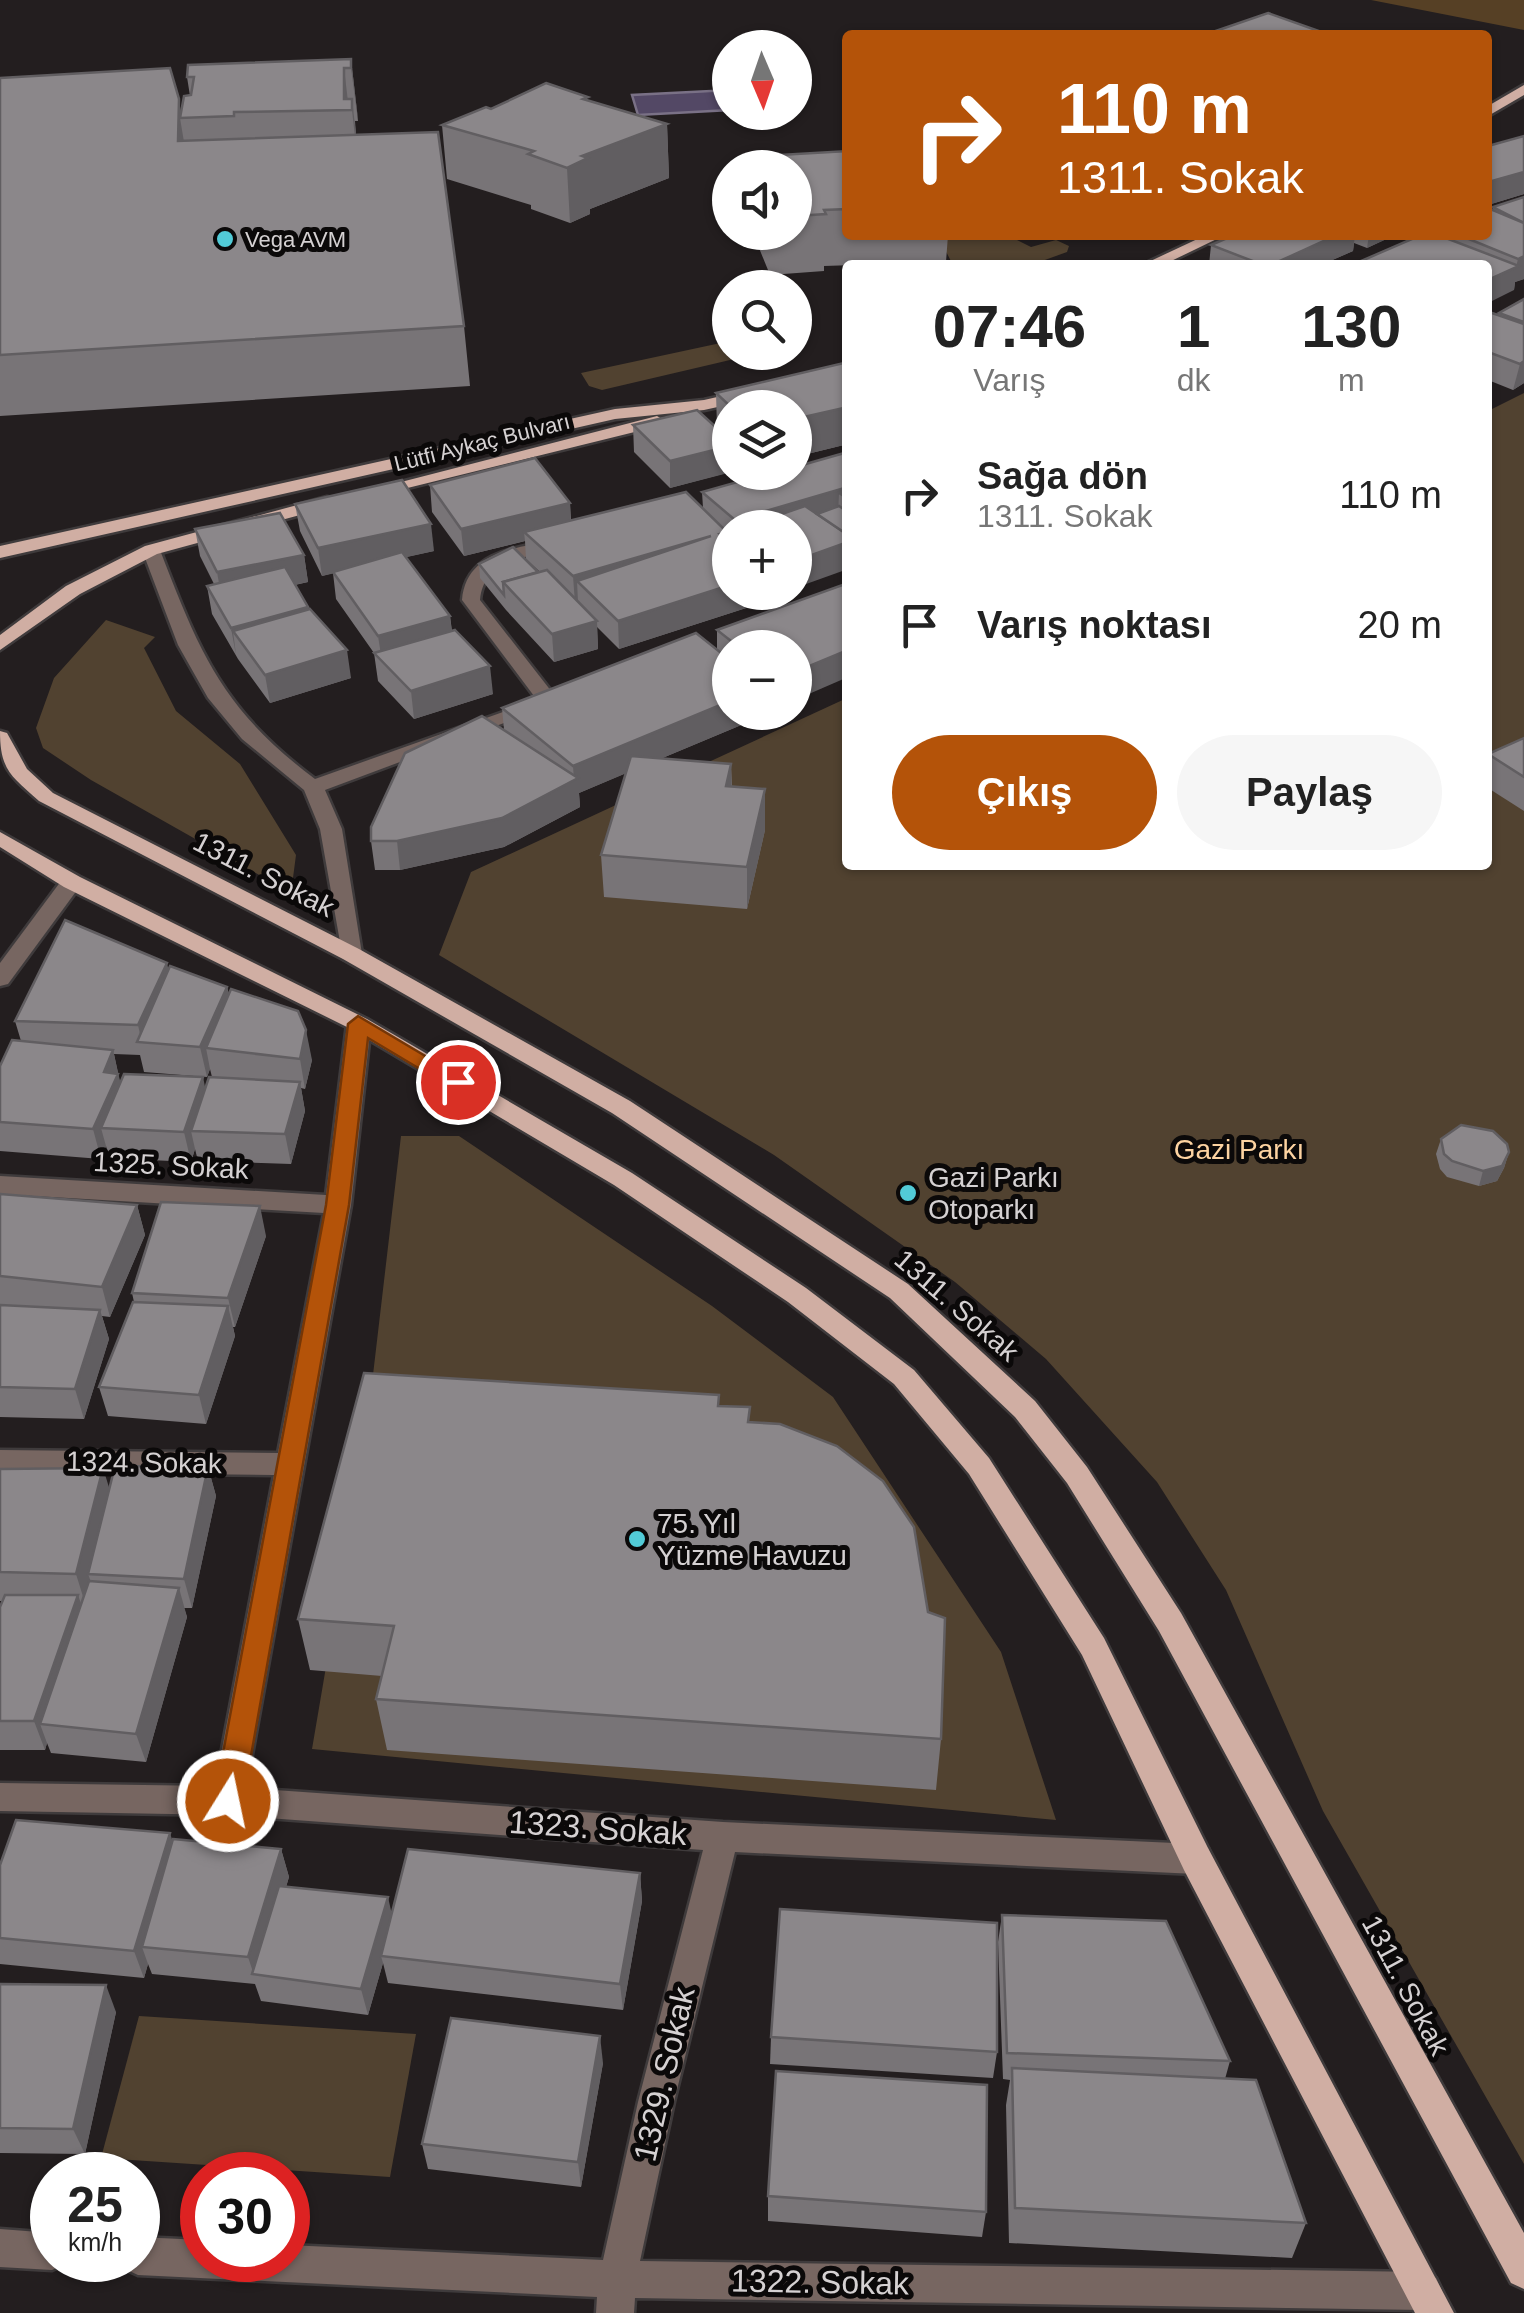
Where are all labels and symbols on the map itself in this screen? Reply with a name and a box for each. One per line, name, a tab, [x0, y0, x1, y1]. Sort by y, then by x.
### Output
north arrow	[712, 30, 812, 130]
place label: Vega AVM	[245, 227, 346, 252]
marker: Vega AVM	[214, 228, 236, 250]
street label: Lütfi Aykaç Bulvarı	[391, 409, 573, 476]
street label: 1311. Sokak	[188, 826, 340, 924]
pin	[416, 1040, 501, 1125]
park label: Gazi Parkı	[1174, 1134, 1304, 1165]
street label: 1325. Sokak	[92, 1146, 251, 1185]
place label: Gazi Parkı Otoparkı	[928, 1162, 1059, 1225]
marker: Gazi Parkı Otoparkı	[897, 1182, 919, 1204]
street label: 1311. Sokak	[889, 1243, 1026, 1368]
street label: 1324. Sokak	[66, 1446, 223, 1479]
place label: 75. Yıl Yüzme Havuzu	[657, 1508, 847, 1571]
marker: 75. Yıl Yüzme Havuzu	[626, 1528, 648, 1550]
position arrow	[176, 1749, 280, 1853]
street label: 1323. Sokak	[508, 1804, 689, 1852]
street label: 1311. Sokak	[1356, 1910, 1456, 2061]
street label: 1329. Sokak	[626, 1982, 702, 2165]
speed limit sign: 30	[180, 2152, 310, 2282]
street label: 1322. Sokak	[731, 2262, 910, 2302]

